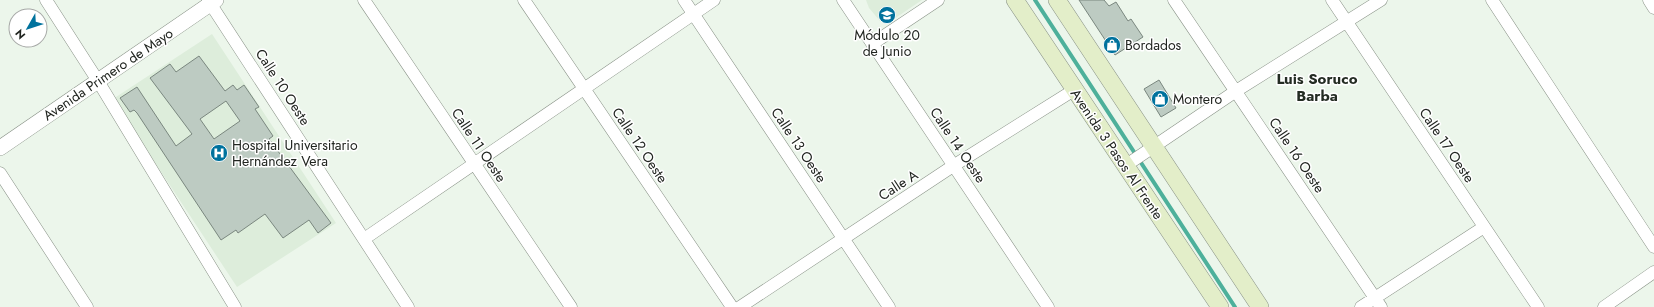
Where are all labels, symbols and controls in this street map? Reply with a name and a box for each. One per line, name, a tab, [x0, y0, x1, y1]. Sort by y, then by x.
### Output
school or university icon: Módulo 20 de Junio	[877, 5, 897, 25]
north arrow	[8, 8, 48, 48]
street label: Avenida Primero de Mayo	[39, 23, 177, 125]
place label: Módulo 20 de Junio	[854, 25, 920, 61]
text: N	[11, 26, 29, 43]
shop icon: Bordados	[1102, 35, 1122, 55]
place label: Bordados	[1125, 35, 1182, 55]
street label: Calle 10 Oeste	[251, 45, 315, 129]
district label: Luis Soruco Barba	[1276, 68, 1358, 107]
street label: Avenida 3 Pasos Al Frente	[1066, 85, 1168, 223]
shop icon: Montero	[1150, 89, 1170, 109]
place label: Montero	[1173, 89, 1222, 109]
street label: Calle 12 Oeste	[607, 103, 673, 187]
street label: Calle 13 Oeste	[766, 103, 832, 187]
street label: Calle 14 Oeste	[925, 103, 991, 187]
street label: Calle 11 Oeste	[447, 104, 511, 186]
street label: Calle 17 Oeste	[1415, 104, 1479, 186]
street label: Calle 16 Oeste	[1264, 113, 1330, 197]
place label: Hospital Universitario Hernández Vera	[232, 135, 358, 171]
hospital icon: Hospital Universitario Hernández Vera	[209, 143, 229, 163]
street label: Calle A	[874, 164, 922, 205]

